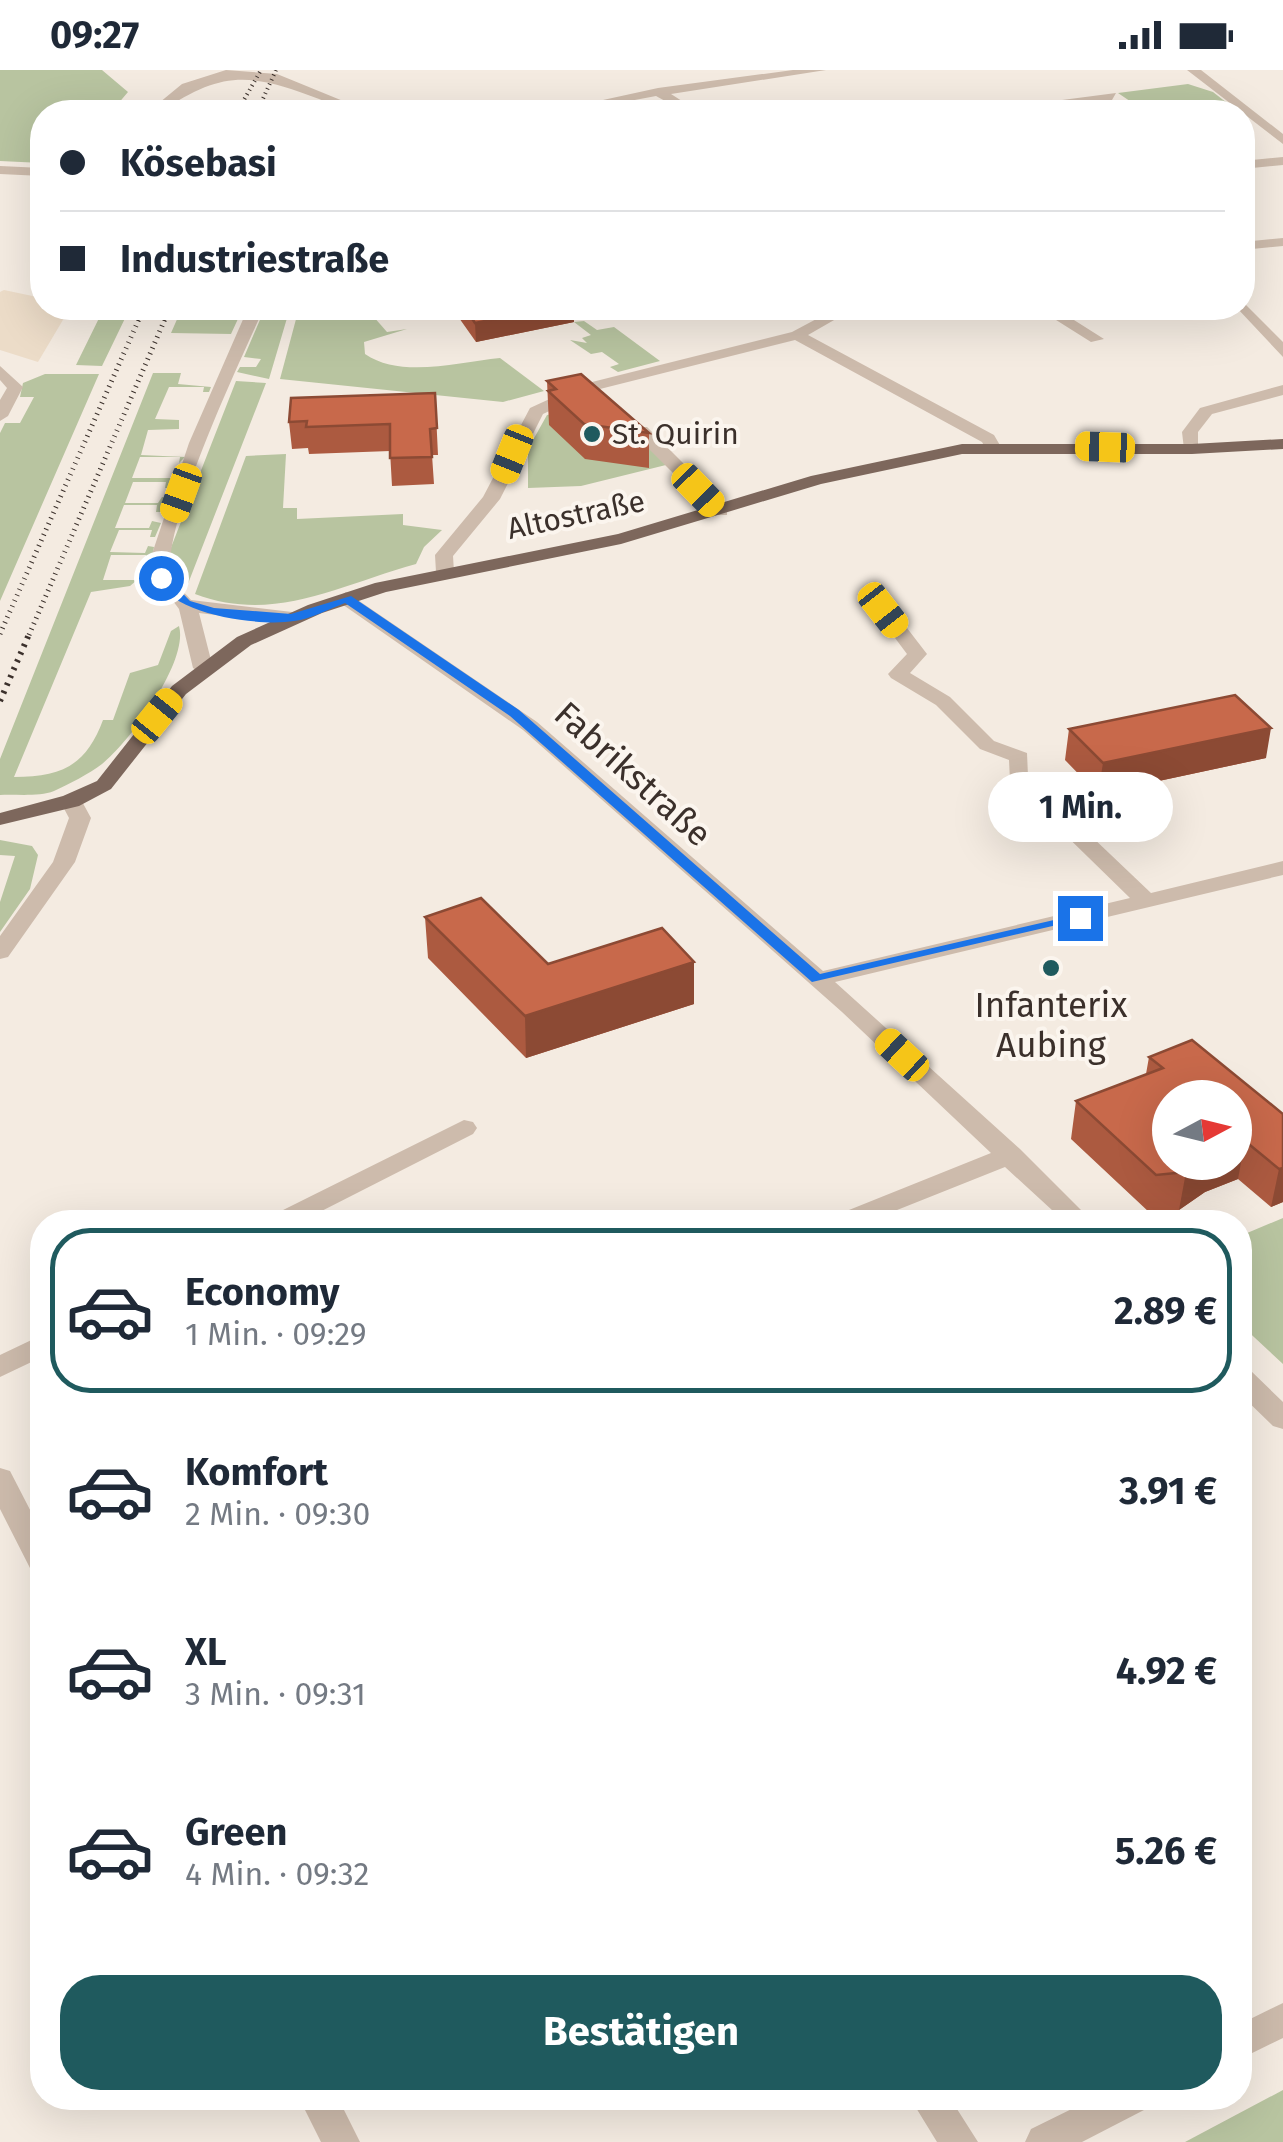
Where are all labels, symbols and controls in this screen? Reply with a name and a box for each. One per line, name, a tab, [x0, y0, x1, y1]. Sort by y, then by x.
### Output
text: 09:27	[50, 12, 139, 58]
text: Kösebasi	[120, 140, 277, 186]
text: Industriestraße	[120, 236, 389, 282]
place label: St. Quirin	[612, 416, 739, 452]
car	[487, 421, 537, 487]
marker: St. Quirin	[581, 423, 603, 445]
car	[1074, 431, 1136, 463]
car	[666, 458, 730, 522]
car	[157, 460, 205, 526]
street label: Altostraße	[504, 483, 648, 547]
route start	[139, 556, 184, 601]
car	[853, 577, 913, 643]
car	[126, 683, 188, 749]
street label: Fabrikstraße	[546, 693, 720, 855]
callout: 1 Min.	[988, 773, 1172, 843]
text: 1 Min.	[1039, 788, 1122, 826]
route end	[1058, 896, 1103, 941]
marker: Infanterix Aubing	[1040, 957, 1062, 979]
place label: Infanterix Aubing	[975, 984, 1127, 1066]
car	[870, 1024, 934, 1086]
north arrow	[1152, 1080, 1252, 1180]
map controls	[1152, 1080, 1252, 1180]
icon: car	[65, 1266, 155, 1356]
text: Economy	[185, 1269, 340, 1315]
text: 2.89 €	[1114, 1288, 1217, 1334]
text: 1 Min. · 09:29	[185, 1315, 367, 1353]
icon: car	[65, 1446, 155, 1536]
text: Komfort	[185, 1449, 328, 1495]
text: 3.91 €	[1119, 1468, 1217, 1514]
text: 2 Min. · 09:30	[185, 1495, 370, 1533]
icon: car	[65, 1626, 155, 1716]
text: XL	[185, 1629, 227, 1675]
text: 4.92 €	[1116, 1648, 1217, 1694]
text: 3 Min. · 09:31	[185, 1675, 366, 1713]
icon: car	[65, 1806, 155, 1896]
text: Green	[185, 1809, 288, 1855]
text: 5.26 €	[1115, 1828, 1217, 1874]
text: 4 Min. · 09:32	[185, 1855, 369, 1893]
button: Bestätigen	[60, 1975, 1222, 2090]

